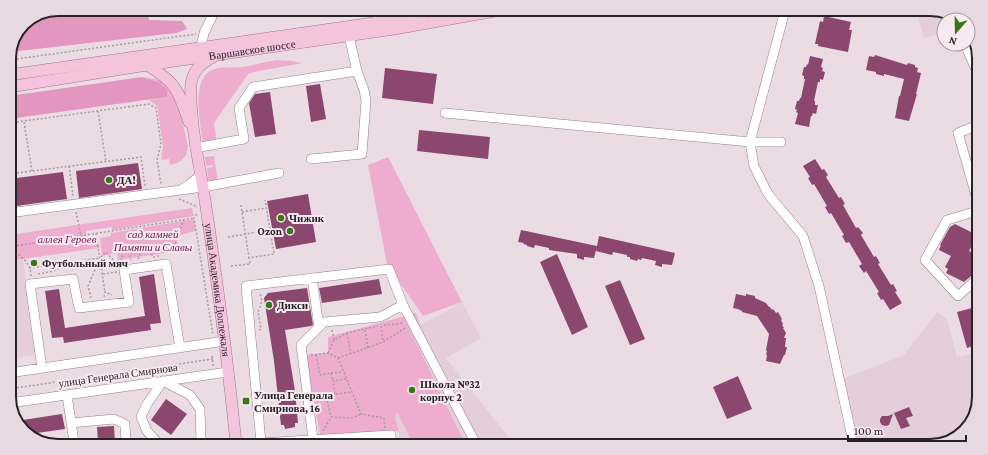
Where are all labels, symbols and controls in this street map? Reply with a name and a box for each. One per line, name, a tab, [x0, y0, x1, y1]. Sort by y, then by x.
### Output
north arrow	[936, 12, 976, 52]
text: N	[947, 34, 958, 48]
street label: Варшавское шоссе	[208, 37, 296, 62]
place label: ДА!	[117, 174, 136, 186]
marker: ДА!	[104, 175, 114, 185]
place label: Чижик	[289, 212, 325, 224]
marker: Чижик	[276, 213, 286, 223]
street label: улица Академика Доллежаля	[202, 222, 232, 357]
place label: Ozon	[257, 225, 283, 237]
marker: Ozon	[285, 226, 295, 236]
park label: сад камней Памяти и Славы	[113, 228, 193, 253]
park label: аллея Героев	[38, 233, 97, 245]
place label: Футбольный мяч	[42, 257, 128, 269]
marker: Футбольный мяч	[29, 258, 39, 268]
place label: Дикси	[277, 299, 309, 311]
marker: Дикси	[264, 300, 274, 310]
street label: улица Генерала Смирнова	[58, 361, 179, 389]
place label: Школа №32 корпус 2	[420, 378, 481, 403]
marker: Школа №32 корпус 2	[407, 385, 417, 395]
place label: Улица Генерала Смирнова, 16	[254, 389, 333, 415]
marker: Улица Генерала Смирнова, 16	[241, 396, 251, 406]
scale bar	[848, 417, 966, 443]
text: 100 m	[854, 424, 884, 438]

